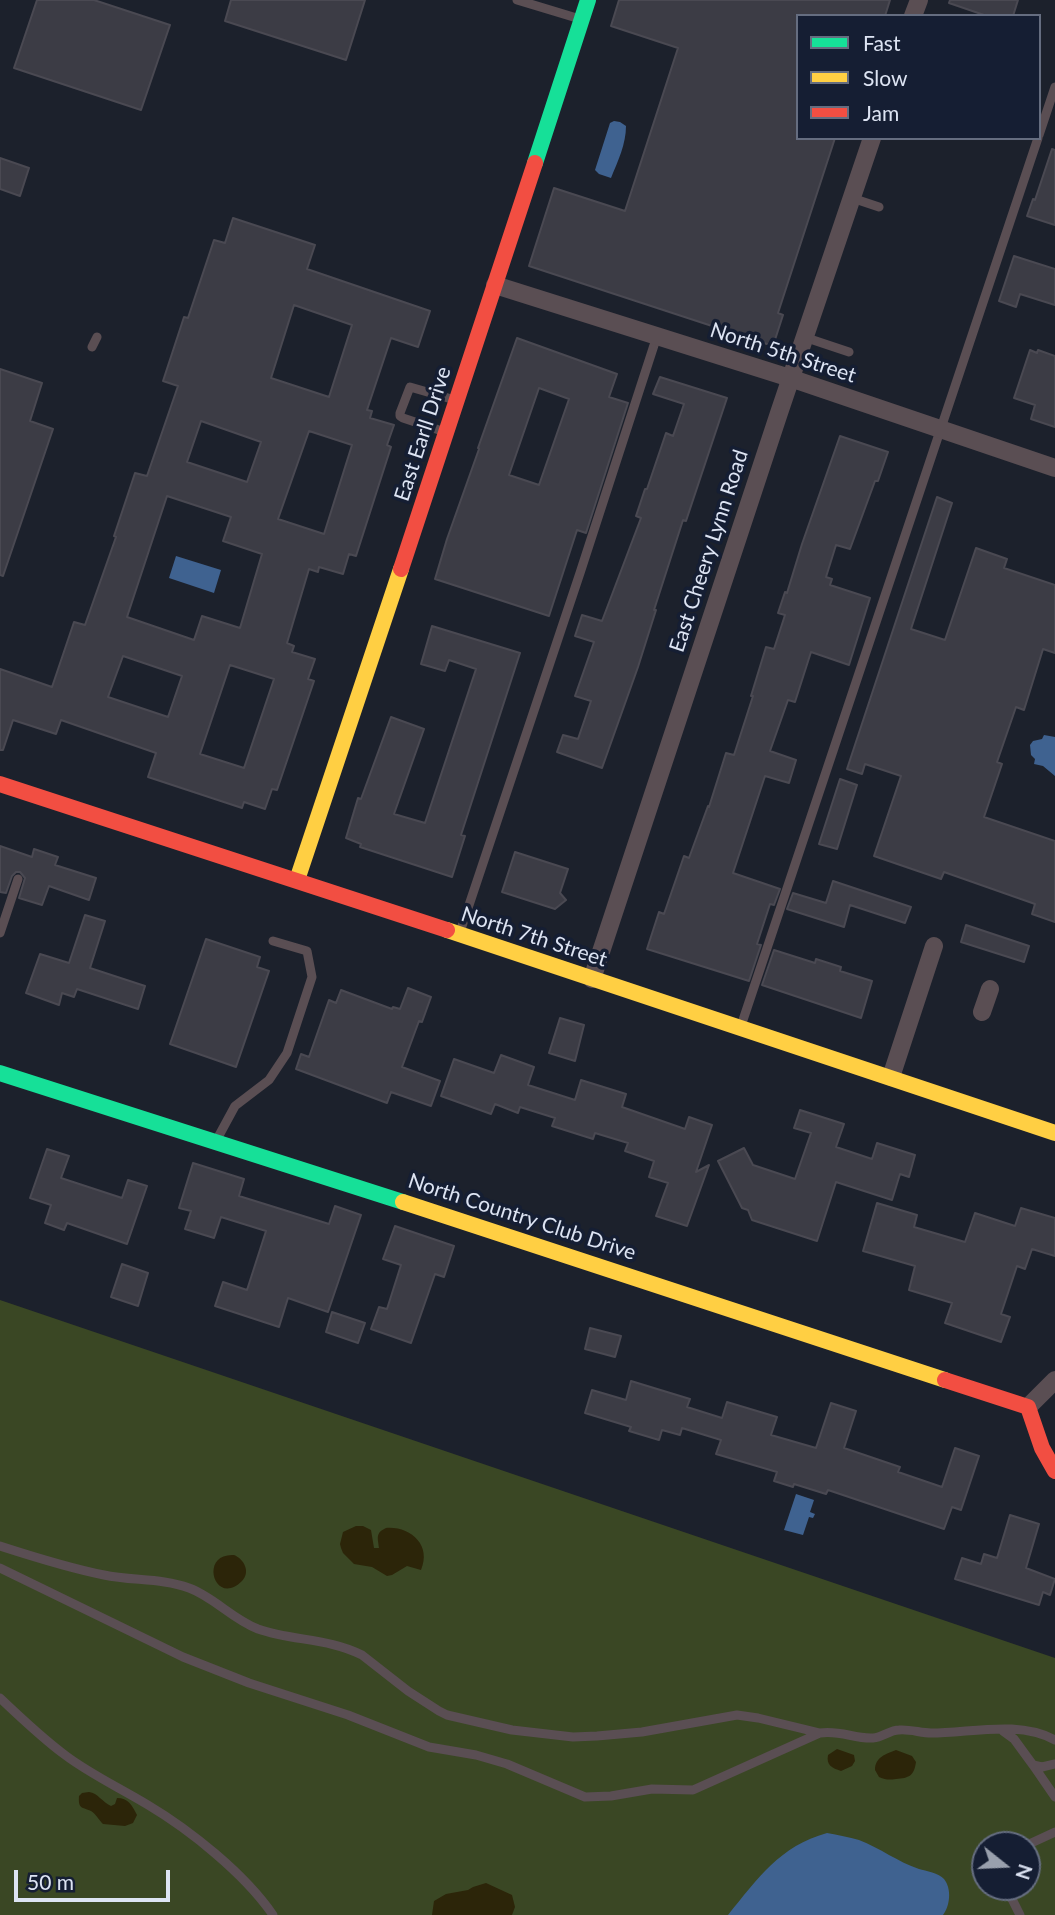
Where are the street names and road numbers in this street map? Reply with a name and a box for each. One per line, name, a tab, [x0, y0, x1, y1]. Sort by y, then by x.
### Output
street label: North 5th Street	[707, 318, 859, 388]
street label: East Earll Drive	[389, 364, 457, 504]
street label: East Cheery Lynn Road	[664, 447, 754, 655]
street label: North 7th Street	[458, 902, 610, 972]
street label: North Country Club Drive	[405, 1168, 639, 1266]

